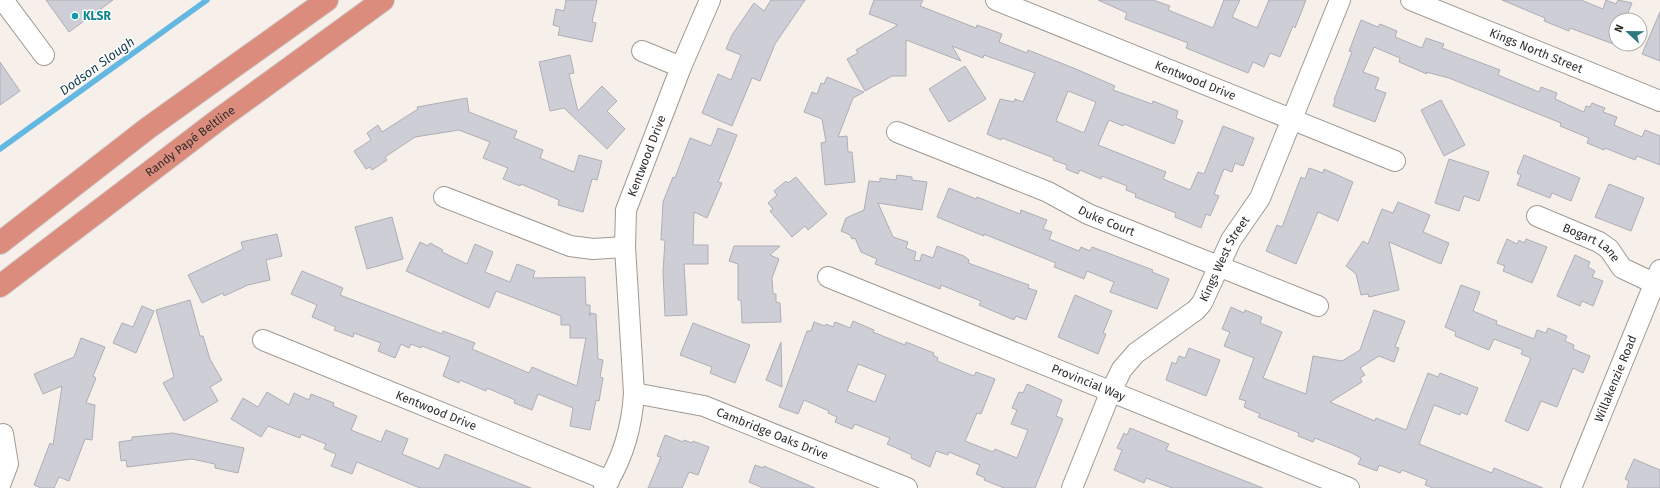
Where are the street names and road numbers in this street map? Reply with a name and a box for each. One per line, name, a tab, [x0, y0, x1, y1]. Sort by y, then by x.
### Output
street label: Kings North Street	[1487, 26, 1585, 76]
street label: Kentwood Drive	[1153, 58, 1238, 103]
street label: Randy Papé Beltline	[143, 103, 238, 180]
street label: Kentwood Drive	[625, 113, 669, 199]
street label: Duke Court	[1076, 203, 1137, 239]
street label: Kings West Street	[1197, 213, 1253, 304]
street label: Bogart Lane	[1561, 221, 1623, 265]
street label: Willakenzie Road	[1592, 333, 1640, 424]
street label: Provincial Way	[1049, 361, 1128, 404]
street label: Kentwood Drive	[394, 388, 479, 433]
street label: Cambridge Oaks Drive	[714, 405, 830, 462]

